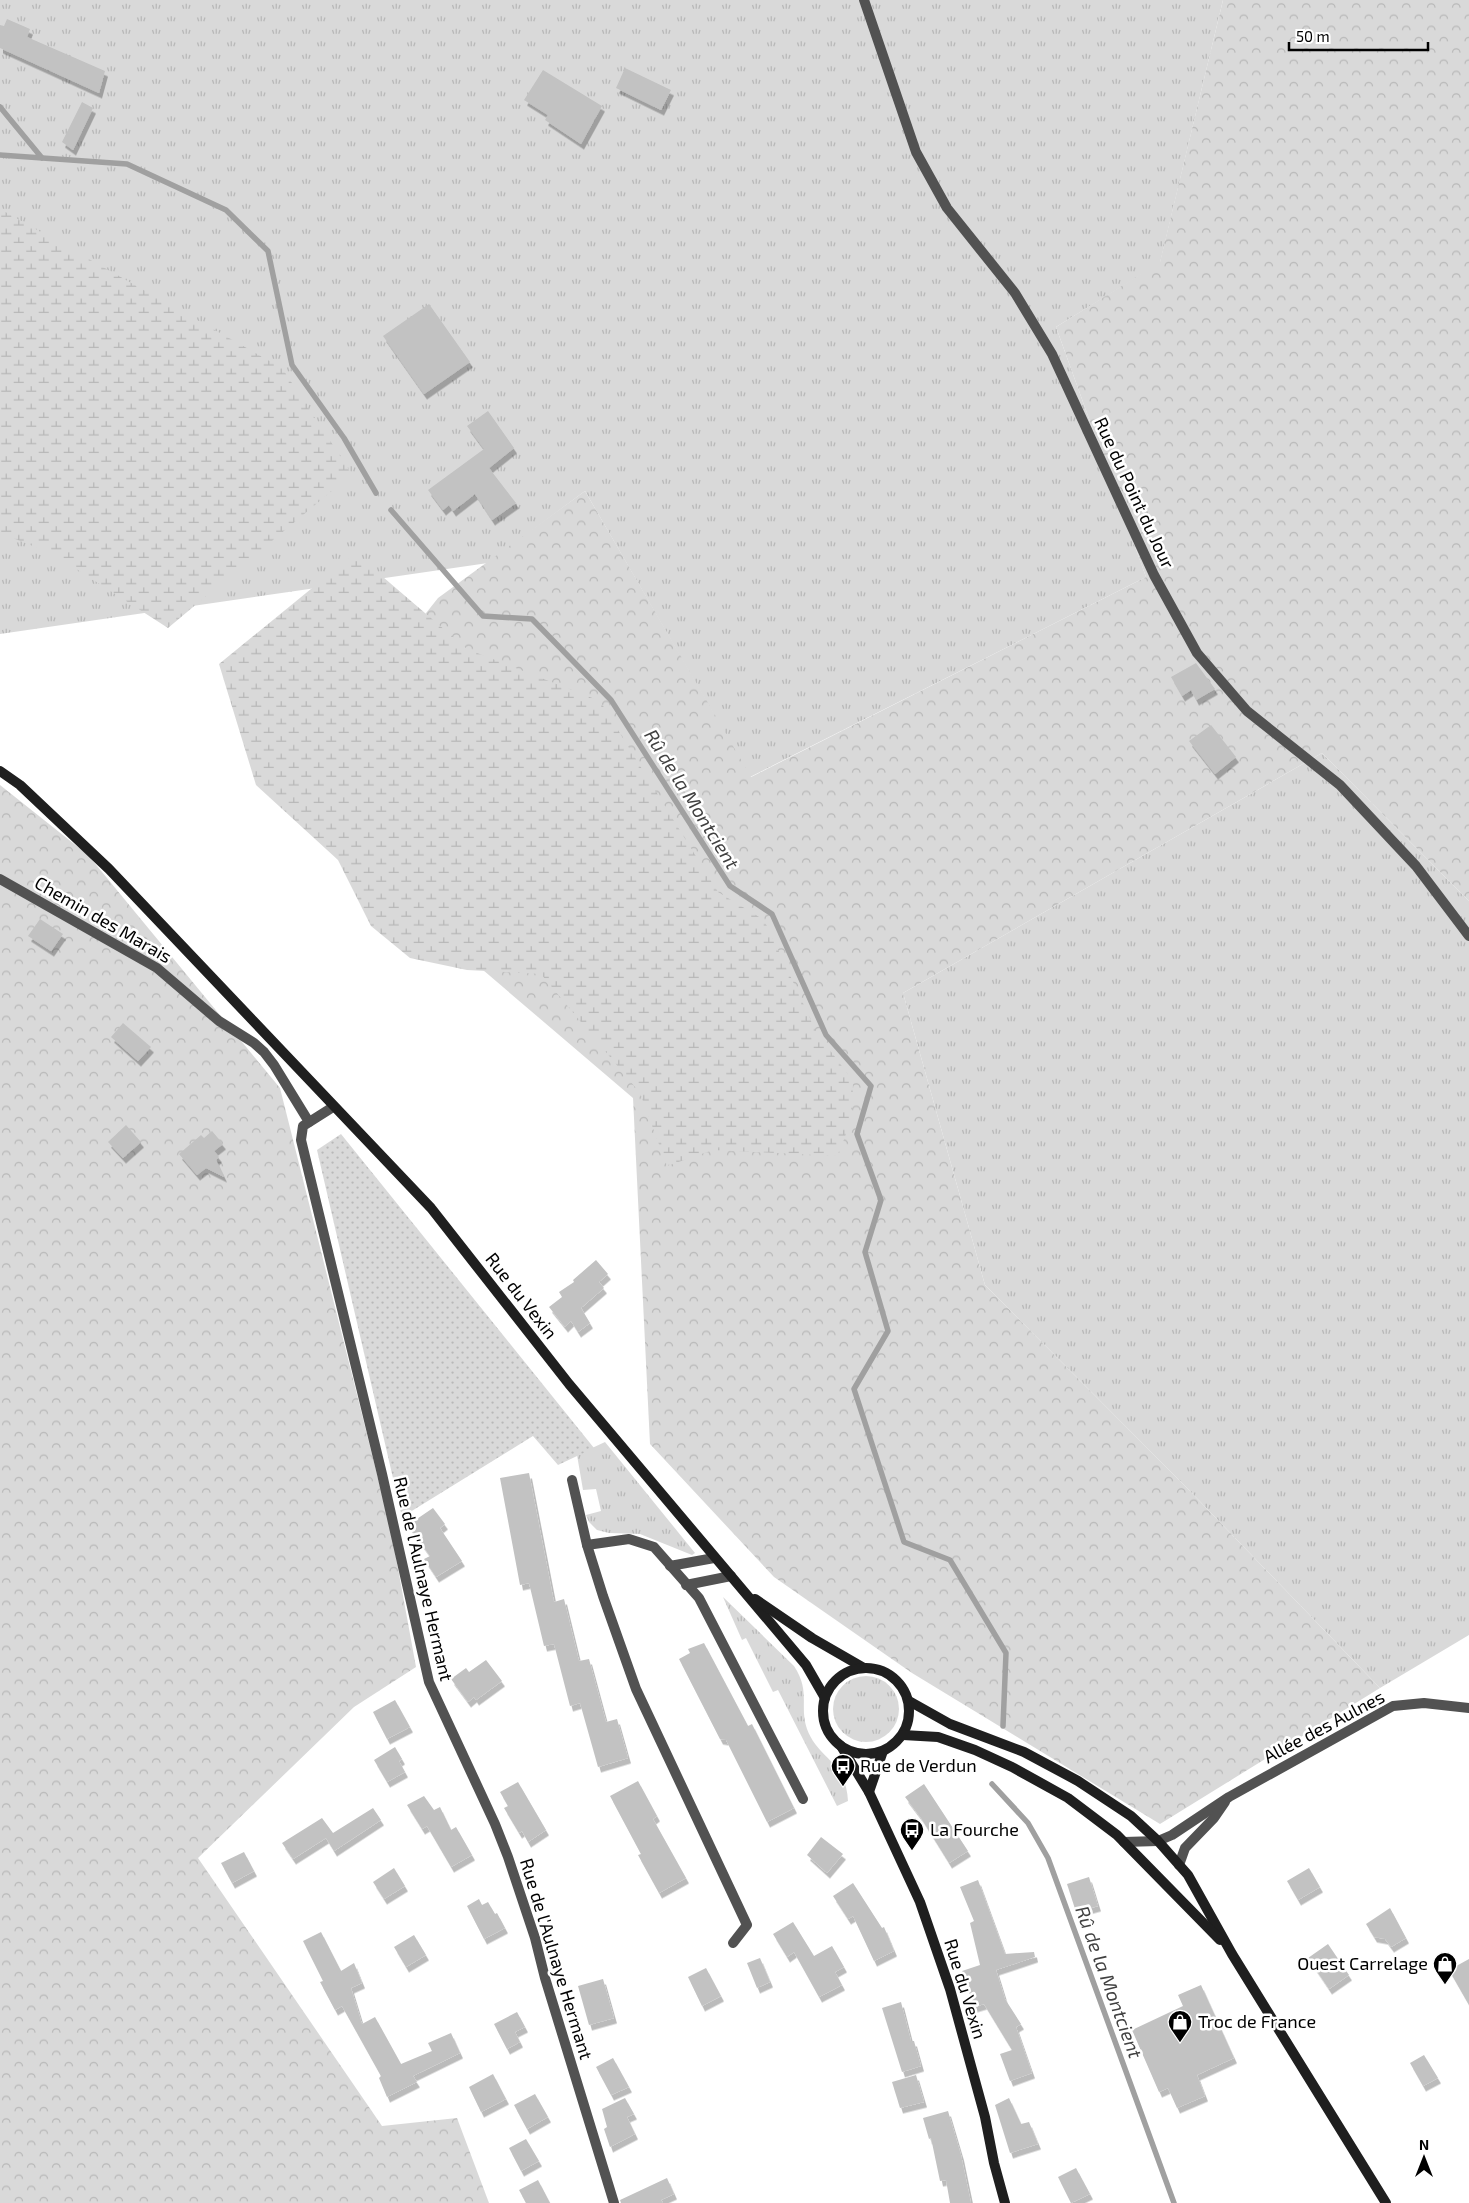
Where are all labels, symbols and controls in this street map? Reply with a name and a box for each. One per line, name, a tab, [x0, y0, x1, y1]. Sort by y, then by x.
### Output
scale bar	[1289, 20, 1428, 52]
text: 50 m	[1296, 27, 1330, 45]
street label: Rue du Point du Jour	[1090, 414, 1180, 572]
water label: Rû de la Montcient	[640, 725, 745, 874]
street label: Chemin des Marais	[31, 871, 176, 967]
street label: Rue du Vexin	[481, 1248, 562, 1343]
street label: Rue de l'Aulnaye Hermant	[390, 1474, 458, 1683]
street label: Allée des Aulnes	[1259, 1685, 1388, 1767]
bus stop icon: Rue de Verdun	[830, 1753, 856, 1787]
place label: Rue de Verdun	[860, 1754, 977, 1776]
bus stop icon: La Fourche	[899, 1817, 925, 1851]
place label: La Fourche	[930, 1818, 1019, 1840]
street label: Rue de l'Aulnaye Hermant	[516, 1855, 598, 2062]
water label: Rû de la Montcient	[1071, 1902, 1148, 2062]
street label: Rue du Vexin	[940, 1936, 992, 2041]
shop icon: Ouest Carrelage	[1432, 1951, 1458, 1985]
place label: Ouest Carrelage	[1297, 1952, 1428, 1974]
shop icon: Troc de France	[1167, 2009, 1193, 2043]
place label: Troc de France	[1198, 2010, 1316, 2032]
north arrow	[1399, 2133, 1449, 2183]
text: N	[1419, 2136, 1429, 2153]

